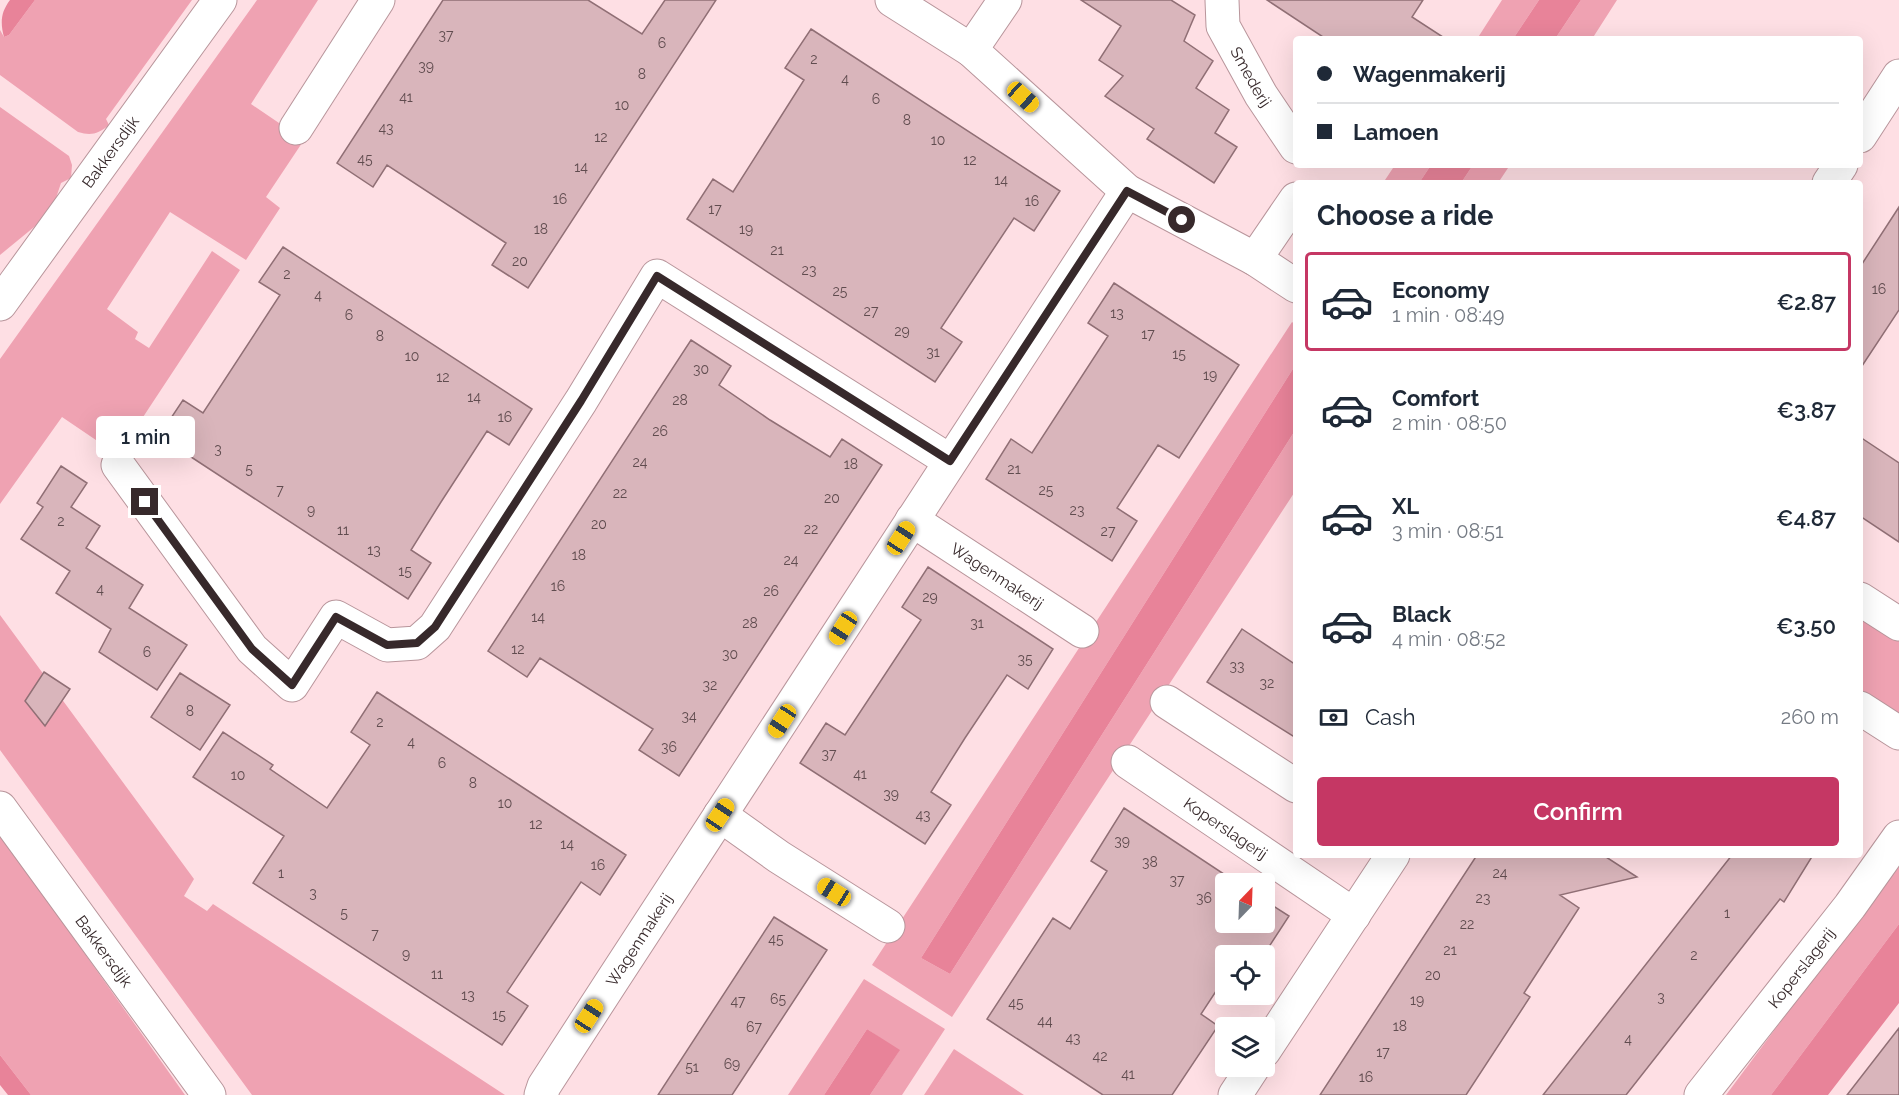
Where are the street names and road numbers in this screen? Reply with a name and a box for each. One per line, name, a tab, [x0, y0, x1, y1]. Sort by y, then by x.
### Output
street label: Smederij	[1226, 44, 1275, 111]
street label: Bakkersdijk	[78, 112, 143, 192]
street label: Wagenmakerij	[947, 539, 1047, 613]
street label: Koperslagerij	[1180, 793, 1271, 864]
street label: Wagenmakerij	[602, 890, 677, 990]
street label: Bakkersdijk	[71, 912, 137, 991]
street label: Koperslagerij	[1764, 924, 1839, 1012]

